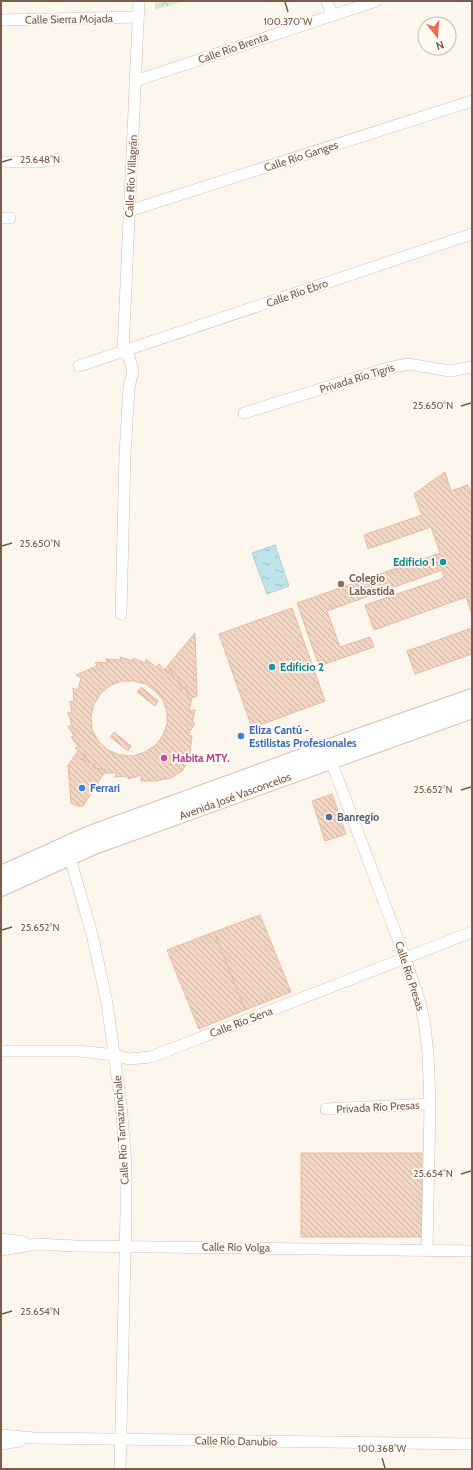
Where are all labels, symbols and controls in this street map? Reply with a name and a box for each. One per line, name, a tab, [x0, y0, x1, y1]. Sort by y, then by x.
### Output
street label: Calle Sierra Mojada	[25, 11, 114, 27]
text: 100.370°W	[264, 15, 313, 28]
north arrow	[417, 16, 457, 56]
street label: Calle Río Brenta	[196, 29, 271, 67]
text: N	[434, 38, 446, 53]
street label: Calle Río Villagrán	[122, 134, 140, 218]
street label: Calle Río Ganges	[262, 137, 340, 175]
text: 25.648°N	[20, 153, 60, 166]
street label: Calle Río Ebro	[264, 276, 330, 310]
street label: Privada Río Tigris	[318, 360, 397, 396]
text: 25.650°N	[413, 399, 453, 412]
text: 25.650°N	[20, 537, 60, 550]
place label: Edificio 1	[393, 555, 435, 569]
marker: Edificio 1	[438, 557, 448, 567]
place label: Colegio Labastida	[349, 571, 395, 598]
marker: Colegio Labastida	[336, 579, 346, 589]
place label: Edificio 2	[280, 660, 324, 674]
marker: Edificio 2	[267, 662, 277, 672]
place label: Eliza Cantú - Estilistas Profesionales	[249, 723, 357, 750]
marker: Eliza Cantú - Estilistas Profesionales	[236, 731, 246, 741]
place label: Habita MTY.	[172, 751, 230, 765]
marker: Habita MTY.	[159, 753, 169, 763]
street label: Avenida José Vasconcelos	[177, 769, 293, 823]
place label: Ferrari	[90, 781, 120, 795]
marker: Ferrari	[77, 783, 87, 793]
text: 25.652°N	[413, 783, 453, 796]
place label: Banregio	[337, 810, 379, 824]
marker: Banregio	[324, 812, 334, 822]
text: 25.652°N	[20, 921, 60, 934]
street label: Calle Río Presas	[392, 939, 428, 1013]
street label: Calle Río Sena	[208, 1003, 275, 1040]
street label: Calle Río Tamazunchale	[110, 1074, 132, 1185]
street label: Privada Río Presas	[336, 1098, 420, 1116]
text: 25.654°N	[413, 1167, 453, 1180]
street label: Calle Río Volga	[202, 1239, 271, 1255]
text: 25.654°N	[20, 1305, 60, 1318]
street label: Calle Río Danubio	[195, 1433, 277, 1449]
text: 100.368°W	[358, 1442, 407, 1455]

